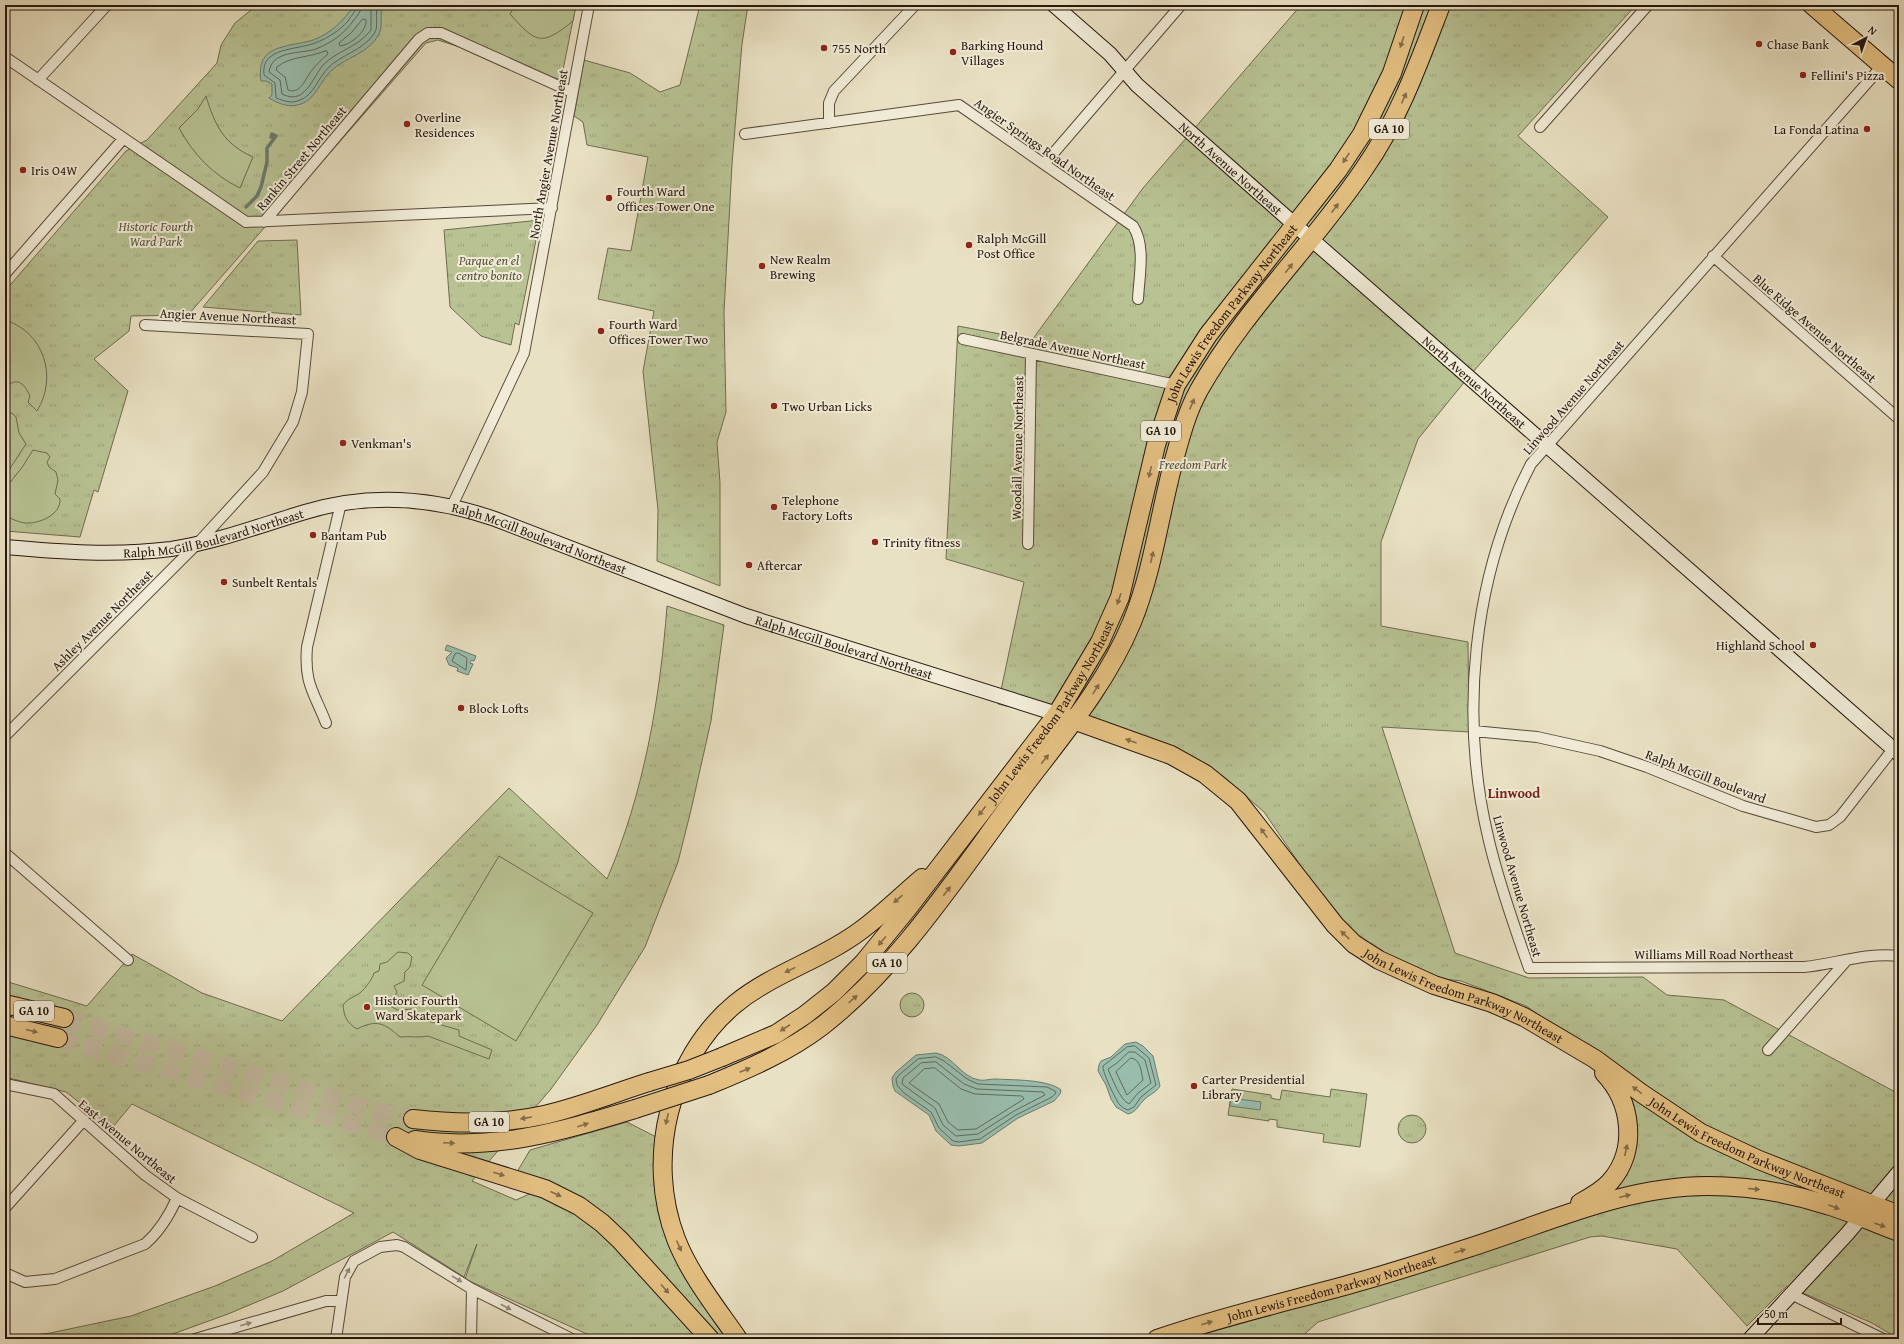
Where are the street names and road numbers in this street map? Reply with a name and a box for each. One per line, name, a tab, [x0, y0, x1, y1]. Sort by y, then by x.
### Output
street label: North Angier Avenue Northeast	[524, 67, 573, 240]
street label: Angier Springs Road Northeast	[970, 93, 1119, 206]
street label: Rankin Street Northeast	[252, 102, 351, 215]
street label: North Avenue Northeast	[1175, 117, 1287, 220]
road number: GA 10	[1369, 119, 1409, 139]
street label: John Lewis Freedom Parkway Northeast	[1161, 220, 1302, 407]
street label: Blue Ridge Avenue Northeast	[1749, 269, 1881, 388]
street label: Angier Avenue Northeast	[159, 303, 297, 330]
street label: Belgrade Avenue Northeast	[999, 325, 1148, 374]
street label: North Avenue Northeast	[1418, 332, 1530, 433]
street label: Linwood Avenue Northeast	[1518, 335, 1629, 459]
street label: Woodall Avenue Northeast	[1007, 375, 1028, 520]
road number: GA 10	[1141, 421, 1181, 441]
street label: Ralph McGill Boulevard Northeast	[450, 498, 630, 579]
street label: Ralph McGill Boulevard Northeast	[123, 504, 306, 563]
street label: Ashley Avenue Northeast	[47, 565, 158, 675]
street label: Ralph McGill Boulevard Northeast	[753, 611, 936, 684]
street label: John Lewis Freedom Parkway Northeast	[982, 617, 1119, 808]
street label: Ralph McGill Boulevard	[1643, 745, 1769, 808]
street label: Linwood Avenue Northeast	[1488, 813, 1547, 960]
street label: John Lewis Freedom Parkway Northeast	[1358, 942, 1567, 1048]
street label: Williams Mill Road Northeast	[1634, 945, 1794, 964]
road number: GA 10	[867, 953, 907, 973]
road number: GA 10	[14, 1001, 54, 1021]
street label: John Lewis Freedom Parkway Northeast	[1644, 1091, 1849, 1203]
street label: East Avenue Northeast	[75, 1095, 181, 1188]
road number: GA 10	[469, 1112, 509, 1132]
street label: John Lewis Freedom Parkway Northeast	[1223, 1250, 1439, 1327]

